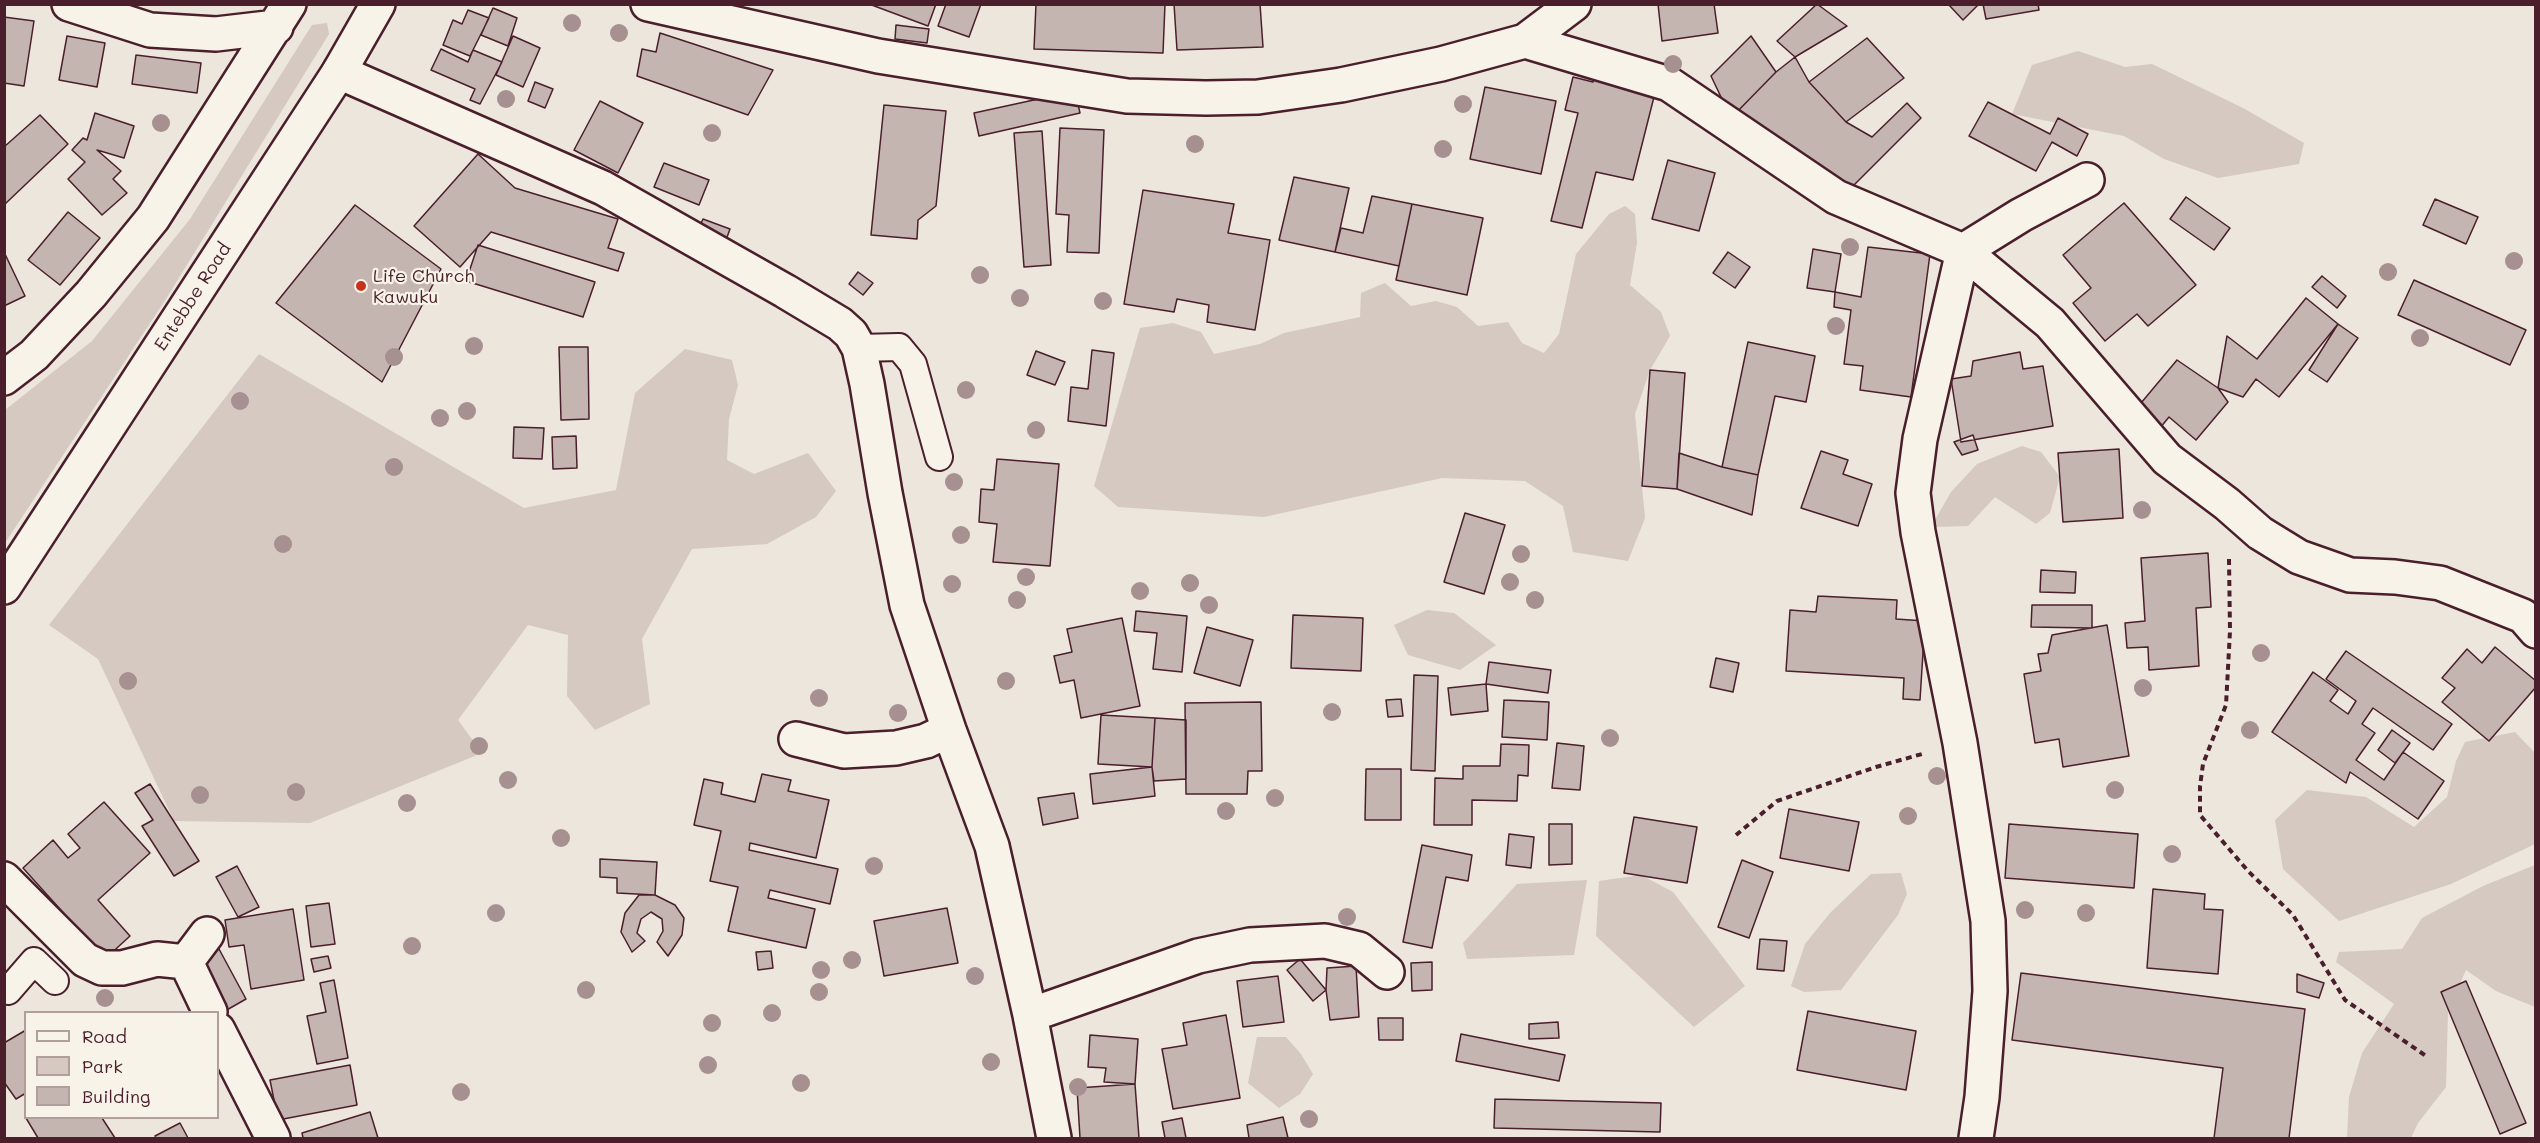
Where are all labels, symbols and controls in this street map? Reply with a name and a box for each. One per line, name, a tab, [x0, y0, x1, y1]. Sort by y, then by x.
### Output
street label: Entebbe Road	[150, 239, 236, 355]
place label: Life Church Kawuku	[373, 265, 475, 308]
marker: Life Church Kawuku	[354, 279, 368, 293]
legend	[24, 1011, 219, 1119]
text: Road	[82, 1024, 127, 1048]
text: Park	[82, 1054, 123, 1078]
text: Building	[82, 1084, 150, 1108]

